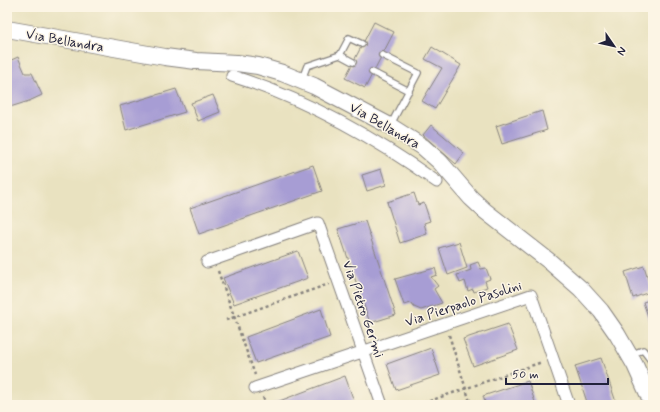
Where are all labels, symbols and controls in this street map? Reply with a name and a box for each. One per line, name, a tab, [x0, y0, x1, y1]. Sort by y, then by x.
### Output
street label: Via Bellandra	[24, 25, 105, 57]
north arrow	[594, 26, 634, 66]
text: N	[614, 44, 629, 58]
street label: Via Bellandra	[346, 98, 423, 153]
street label: Via Pietro Germi	[338, 258, 388, 360]
street label: Via Pierpaolo Pasolini	[403, 277, 524, 331]
scale bar	[506, 360, 608, 386]
text: 50 m	[512, 367, 539, 383]

